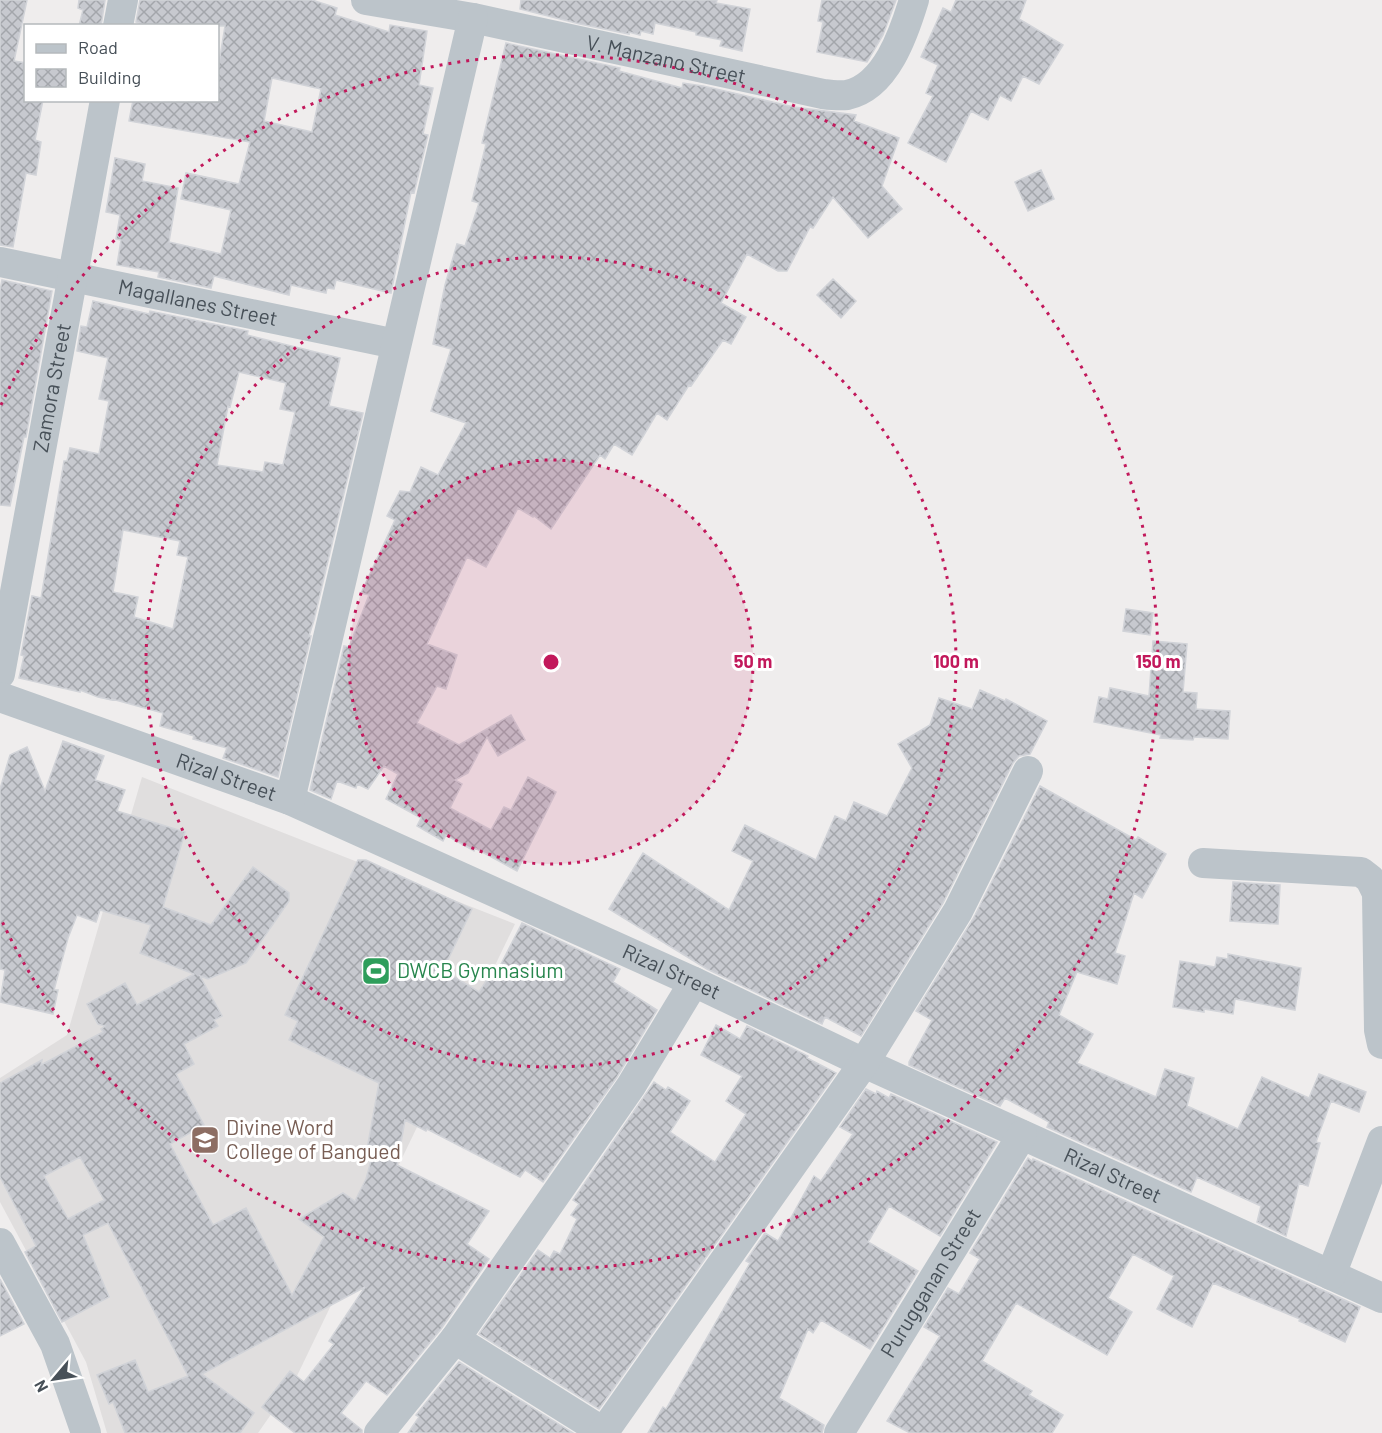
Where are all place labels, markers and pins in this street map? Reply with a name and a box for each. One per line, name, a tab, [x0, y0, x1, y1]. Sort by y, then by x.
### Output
centre of rings	[541, 652, 561, 672]
sports icon: DWCB Gymnasium	[360, 955, 392, 987]
place label: DWCB Gymnasium	[397, 957, 564, 982]
place label: Divine Word College of Bangued	[226, 1114, 401, 1163]
school or university icon: Divine Word College of Bangued	[189, 1124, 221, 1156]

